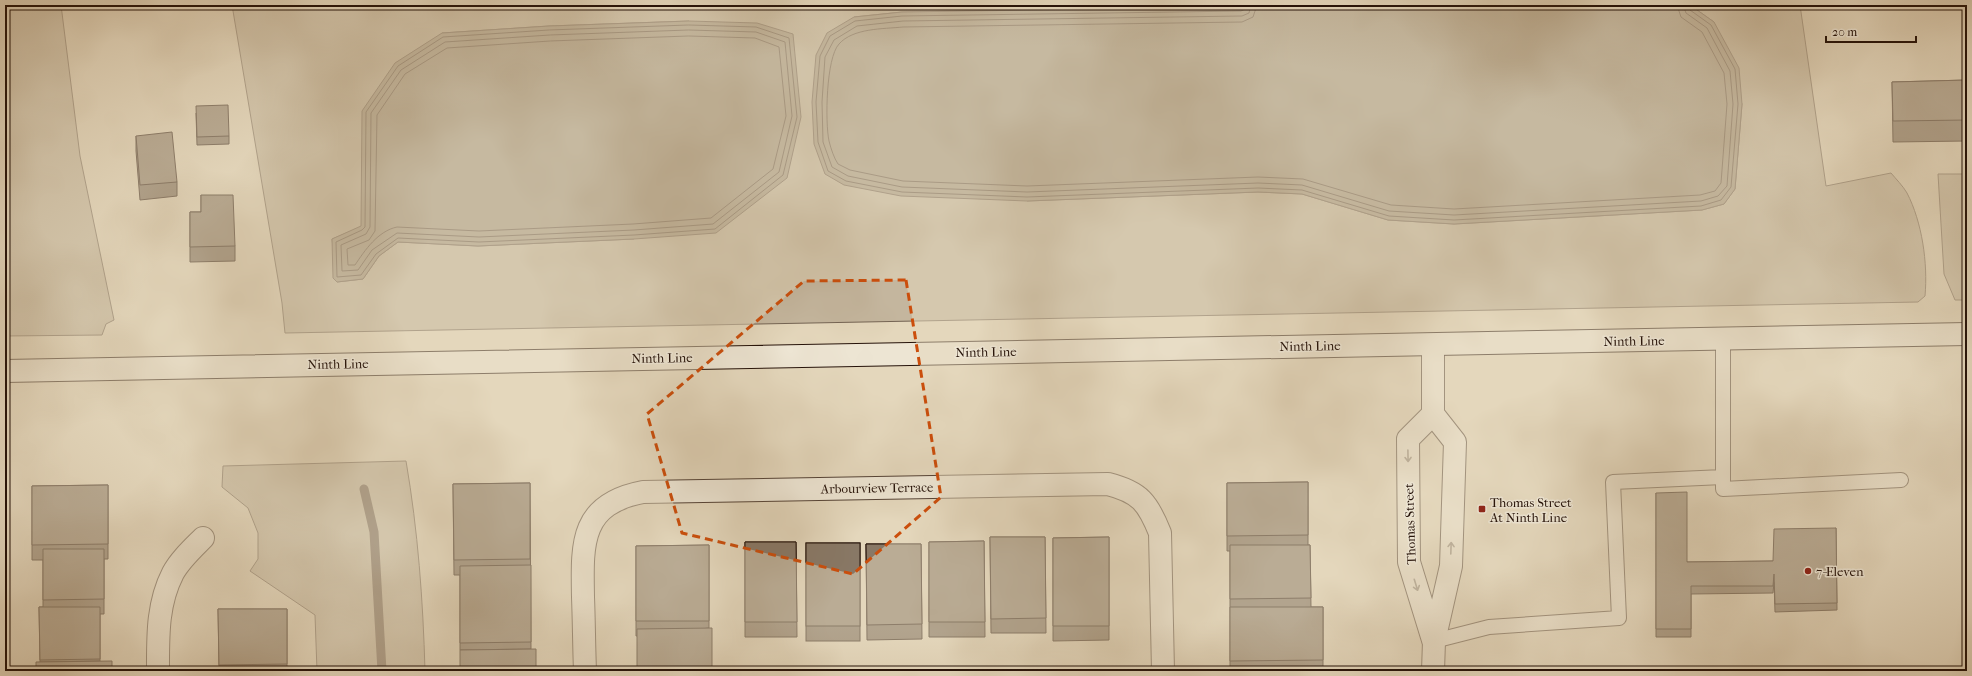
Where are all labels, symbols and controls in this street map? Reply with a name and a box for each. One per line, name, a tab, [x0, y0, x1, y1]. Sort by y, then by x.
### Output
scale bar	[1826, 18, 1916, 44]
text: 20 m	[1832, 25, 1857, 39]
street label: Ninth Line	[1603, 333, 1665, 349]
street label: Ninth Line	[1279, 338, 1341, 354]
street label: Ninth Line	[955, 344, 1017, 360]
street label: Ninth Line	[631, 350, 693, 366]
street label: Ninth Line	[307, 356, 369, 372]
one-way arrow	[1404, 449, 1412, 462]
street label: Arbourview Terrace	[820, 480, 934, 496]
street label: Thomas Street	[1401, 483, 1419, 565]
place label: Thomas Street At Ninth Line	[1489, 495, 1572, 525]
marker: Thomas Street At Ninth Line	[1477, 504, 1487, 514]
one-way arrow	[1448, 542, 1455, 555]
place label: 7-Eleven	[1816, 564, 1864, 579]
marker: 7-Eleven	[1803, 566, 1813, 576]
one-way arrow	[1413, 578, 1420, 591]

